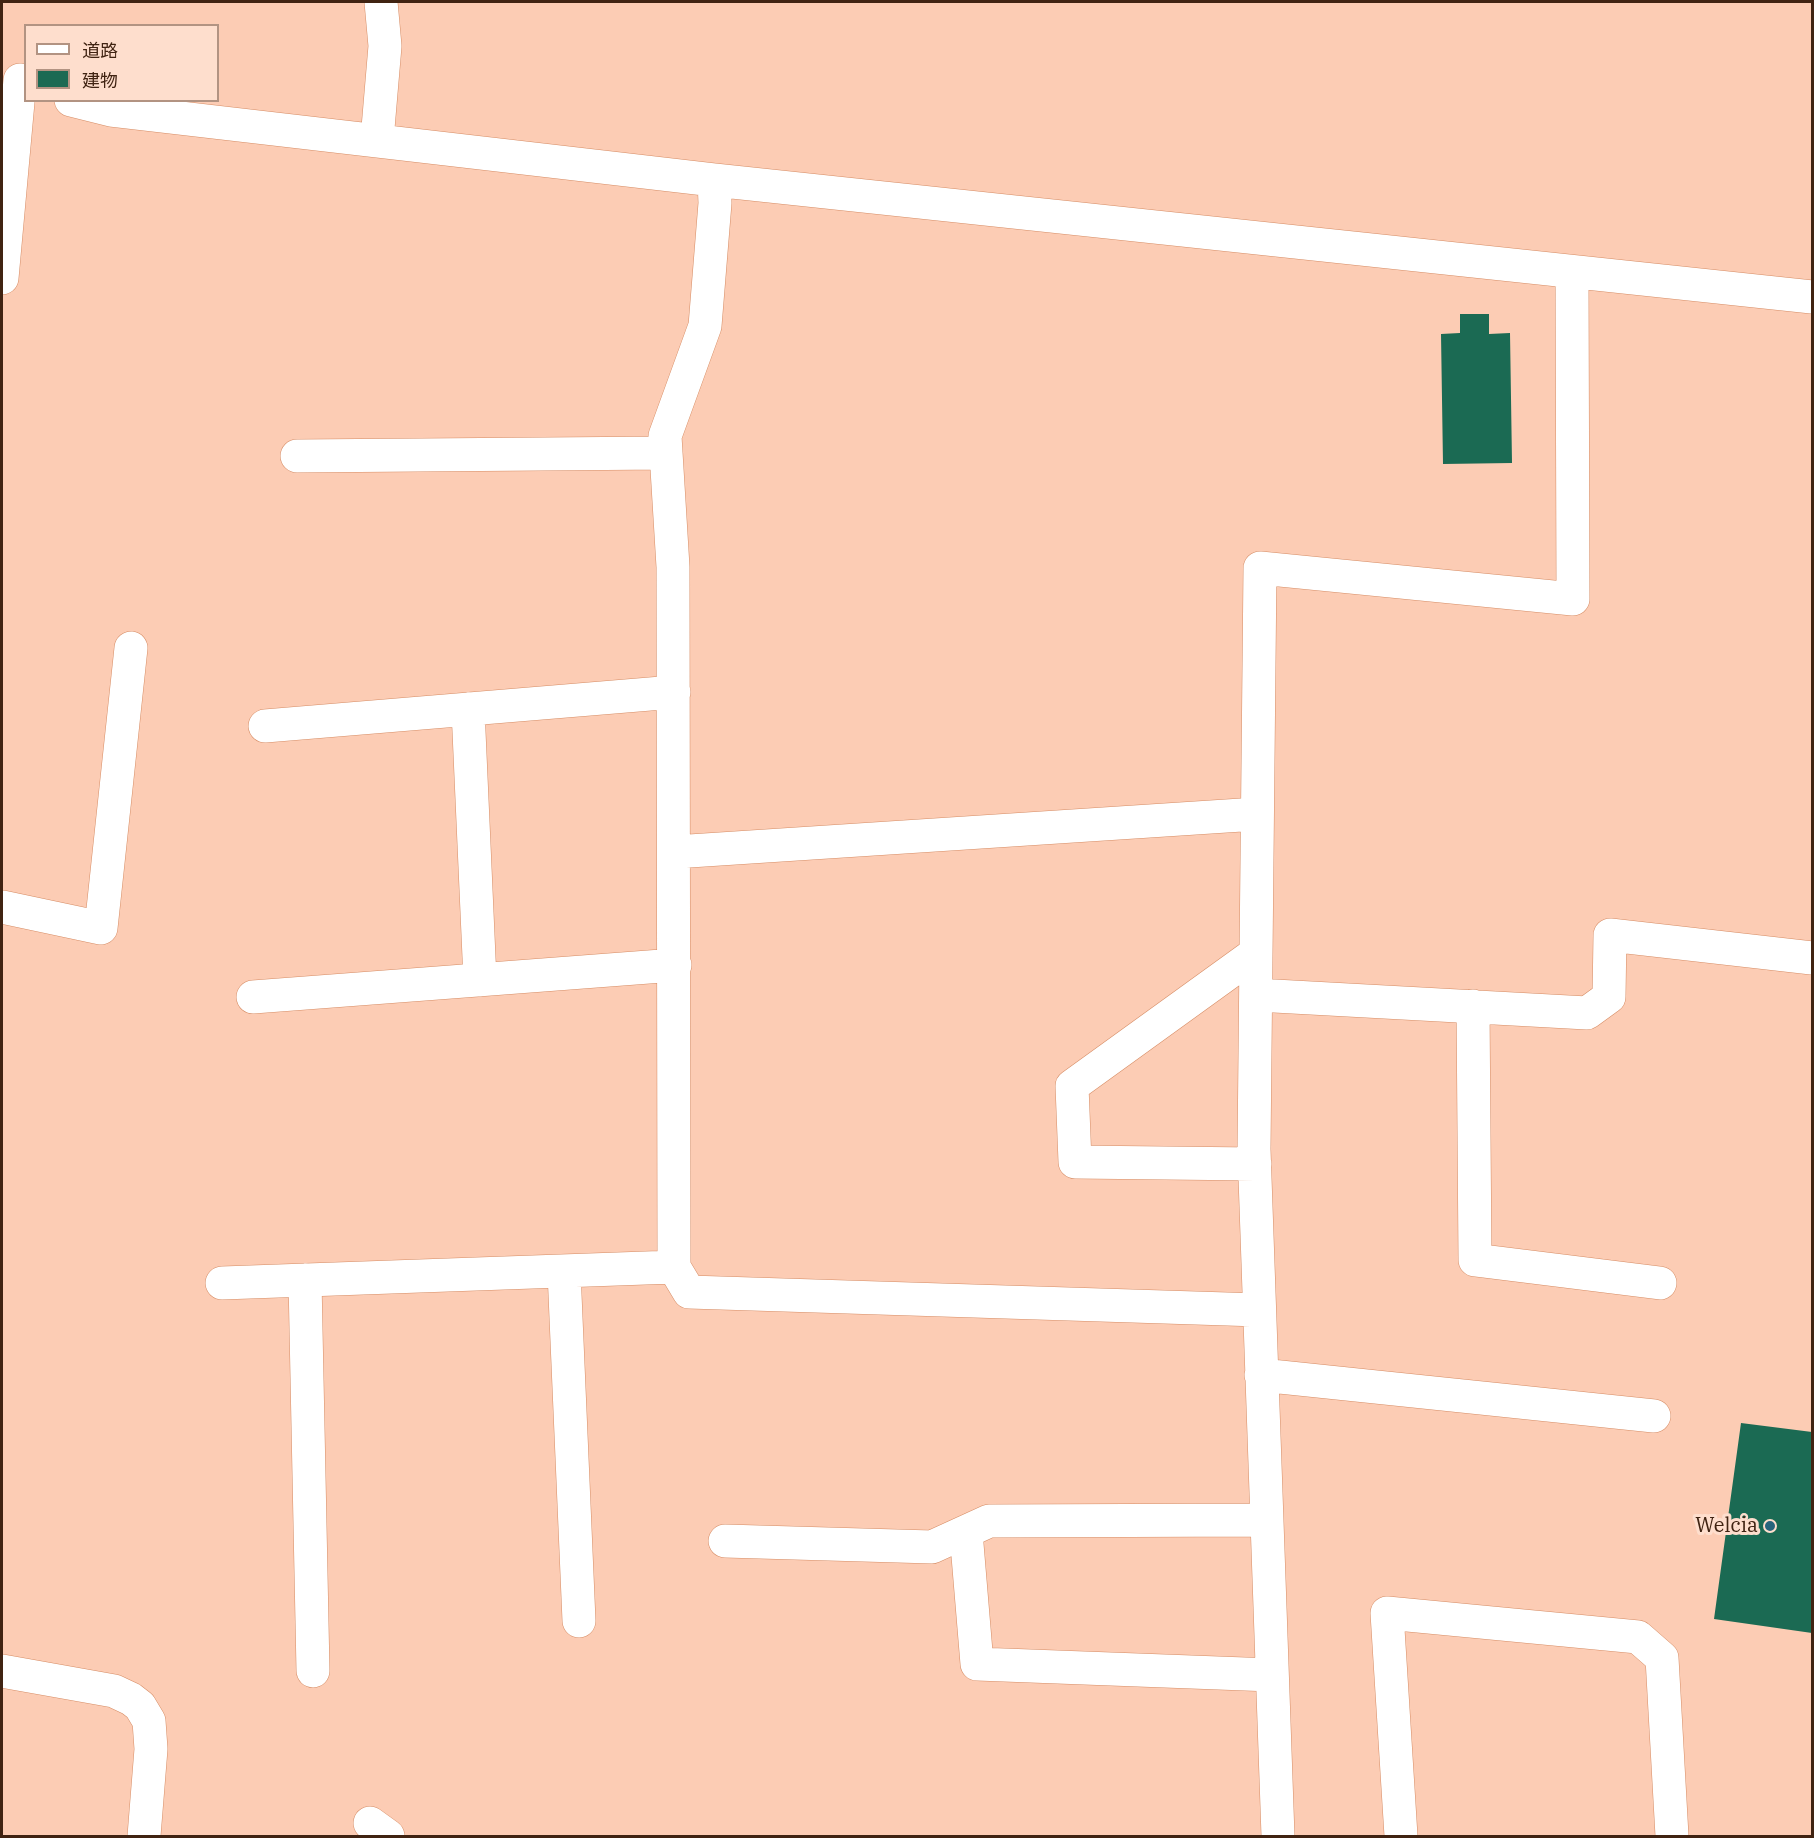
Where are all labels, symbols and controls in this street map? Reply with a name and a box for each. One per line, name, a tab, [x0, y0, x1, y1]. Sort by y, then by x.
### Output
legend	[24, 24, 219, 102]
text: 道路	[82, 39, 118, 62]
text: 建物	[82, 69, 118, 92]
place label: Welcia	[1695, 1514, 1758, 1538]
marker: Welcia	[1763, 1519, 1777, 1533]

